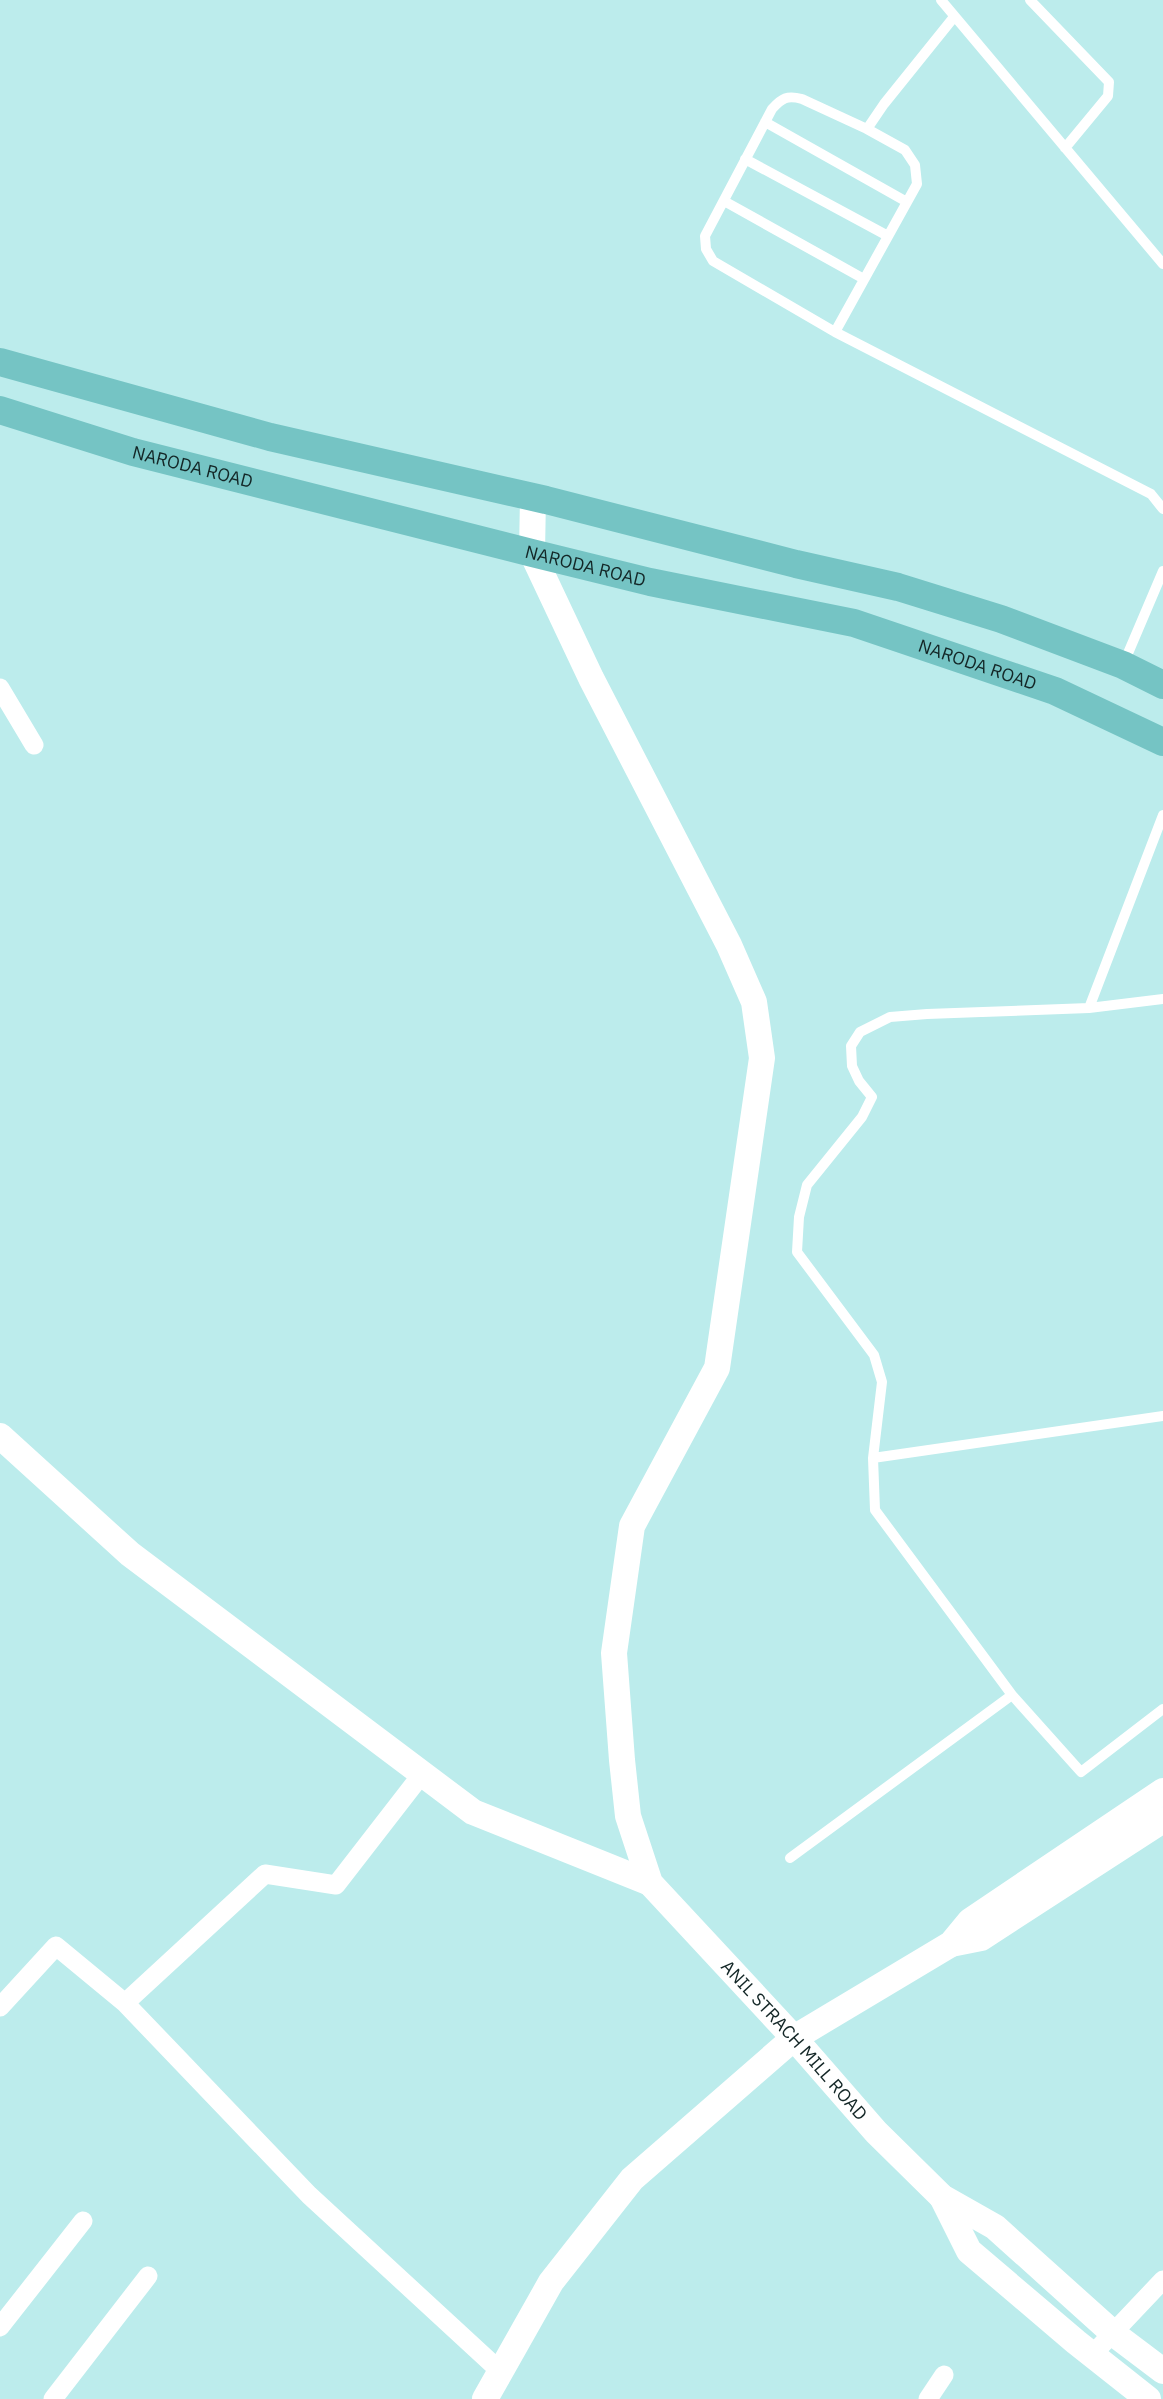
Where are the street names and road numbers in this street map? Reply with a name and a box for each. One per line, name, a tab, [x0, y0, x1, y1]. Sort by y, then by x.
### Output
street label: NARODA ROAD	[130, 440, 255, 493]
street label: NARODA ROAD	[523, 540, 648, 592]
street label: NARODA ROAD	[915, 634, 1040, 695]
street label: ANIL STRACH MILL ROAD	[716, 1955, 873, 2125]

